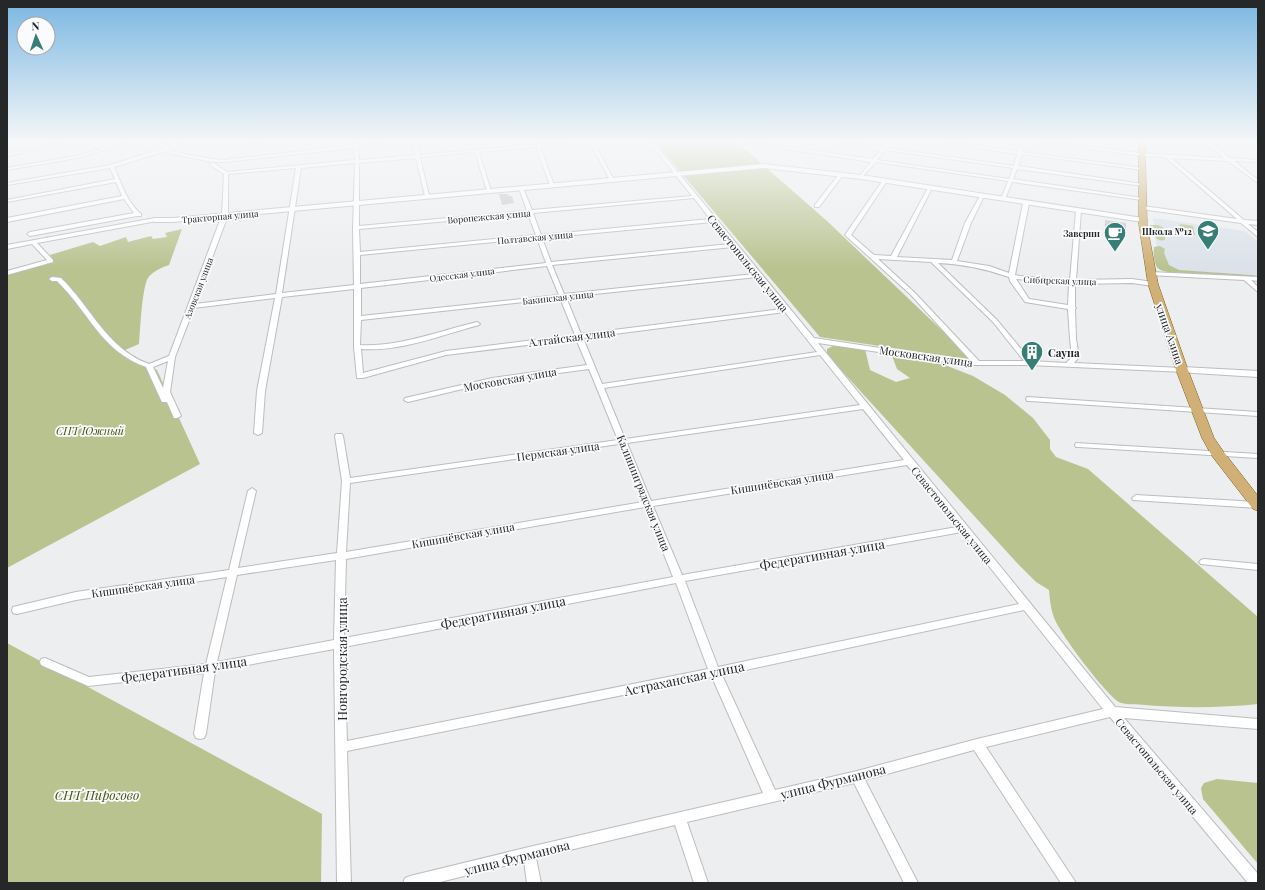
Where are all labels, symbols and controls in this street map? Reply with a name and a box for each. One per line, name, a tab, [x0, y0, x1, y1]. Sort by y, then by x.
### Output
north arrow	[16, 16, 56, 56]
text: N	[31, 18, 40, 33]
street label: Воронежская улица	[447, 206, 532, 226]
street label: Тракторная улица	[181, 207, 259, 225]
street label: Севастопольская улица	[704, 211, 792, 315]
school or university icon: Школа №12	[1195, 218, 1221, 251]
cafe icon: Заверни	[1102, 220, 1128, 253]
place label: Школа №12	[1142, 225, 1192, 237]
place label: Заверни	[1063, 227, 1100, 239]
street label: Полтавская улица	[497, 228, 574, 246]
street label: Азовская улица	[180, 255, 215, 321]
street label: Одесская улица	[429, 264, 496, 284]
street label: Сибирская улица	[1023, 273, 1097, 287]
street label: Бакинская улица	[522, 287, 595, 307]
street label: улица Азина	[1152, 301, 1188, 367]
street label: Алтайская улица	[527, 324, 617, 350]
building icon: Сауна	[1019, 339, 1045, 372]
street label: Московская улица	[878, 342, 974, 370]
place label: Сауна	[1048, 345, 1080, 360]
street label: Московская улица	[462, 363, 558, 395]
park label: СНТ Южный	[56, 423, 125, 438]
street label: Калининградская улица	[614, 432, 674, 554]
street label: Пермская улица	[516, 438, 601, 464]
street label: Севастопольская улица	[908, 463, 996, 567]
street label: Кишинёвская улица	[729, 466, 835, 498]
street label: Кишинёвская улица	[410, 518, 516, 551]
street label: Федеративная улица	[758, 535, 886, 573]
street label: Кишинёвская улица	[90, 571, 196, 601]
street label: Федеративная улица	[439, 591, 567, 632]
street label: Новгородская улица	[333, 597, 350, 721]
street label: Федеративная улица	[120, 652, 248, 686]
street label: Астраханская улица	[621, 657, 746, 699]
street label: Севастопольская улица	[1112, 715, 1202, 818]
street label: улица Фурманова	[778, 760, 888, 803]
park label: СНТ Пирогово	[55, 786, 139, 803]
street label: улица Фурманова	[462, 836, 572, 879]

